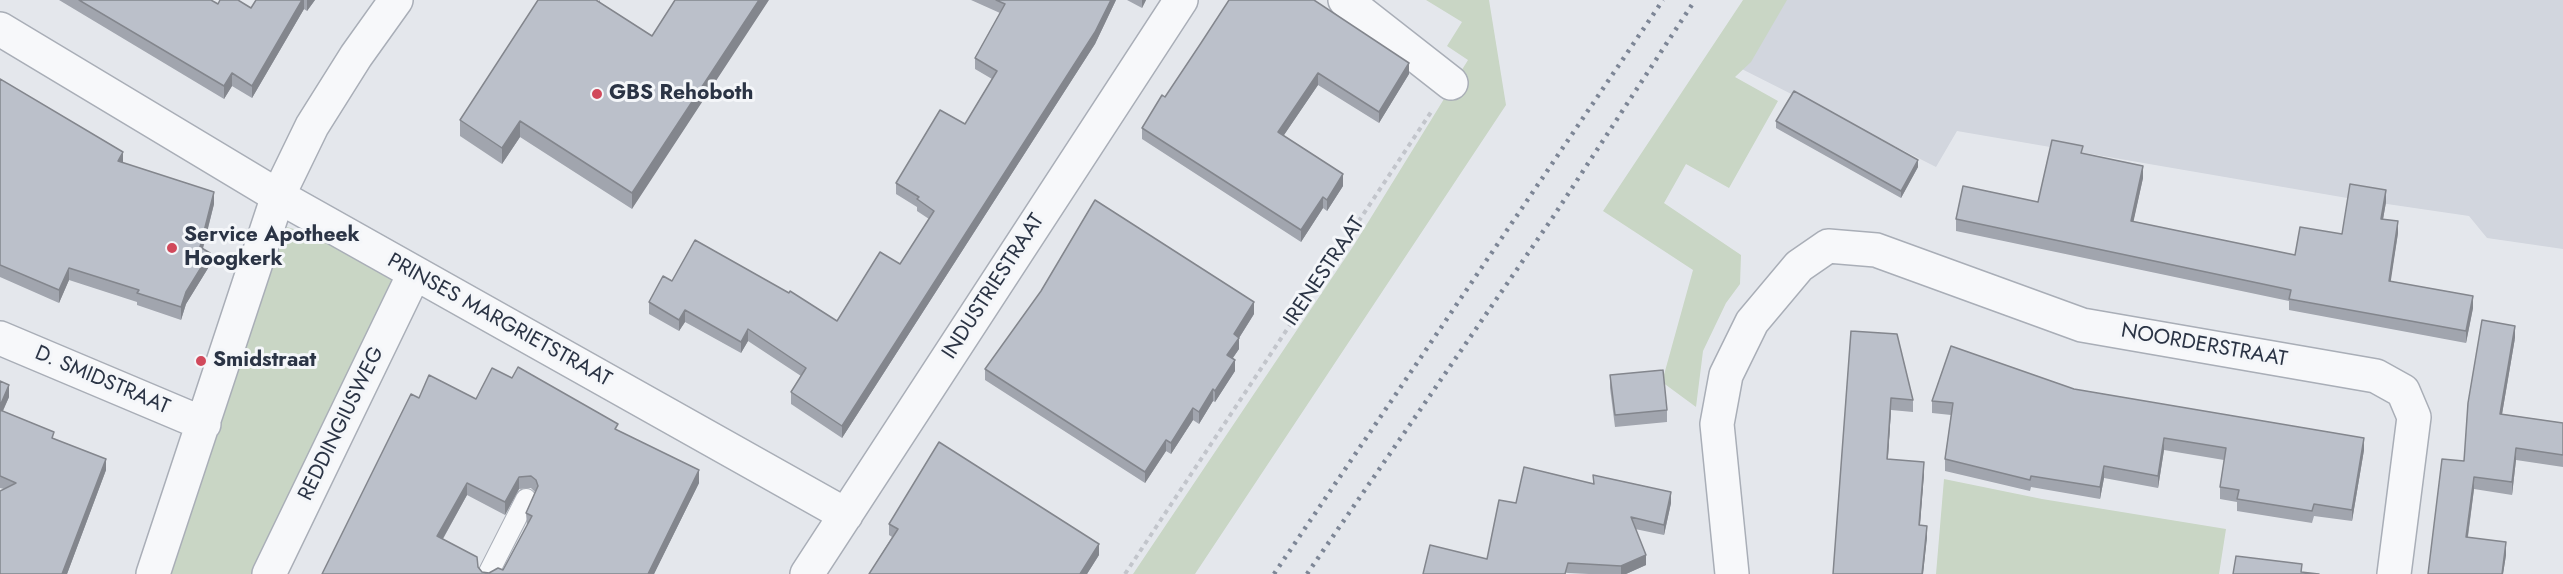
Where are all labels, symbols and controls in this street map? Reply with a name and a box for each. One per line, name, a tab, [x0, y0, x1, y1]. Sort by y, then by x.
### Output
place label: GBS Rehoboth	[609, 81, 753, 107]
marker: GBS Rehoboth	[590, 87, 604, 101]
street label: INDUSTRIESTRAAT	[938, 210, 1050, 364]
street label: IRENESTRAAT	[1279, 213, 1371, 331]
place label: Service Apotheek Hoogkerk	[184, 223, 360, 273]
marker: Service Apotheek Hoogkerk	[165, 241, 179, 255]
street label: PRINSES MARGRIETSTRAAT	[383, 249, 615, 393]
street label: NOORDERSTRAAT	[2119, 319, 2289, 373]
street label: D. SMIDSTRAAT	[31, 341, 173, 421]
street label: REDDINGIUSWEG	[294, 343, 390, 505]
place label: Smidstraat	[213, 348, 316, 374]
marker: Smidstraat	[194, 354, 208, 368]

